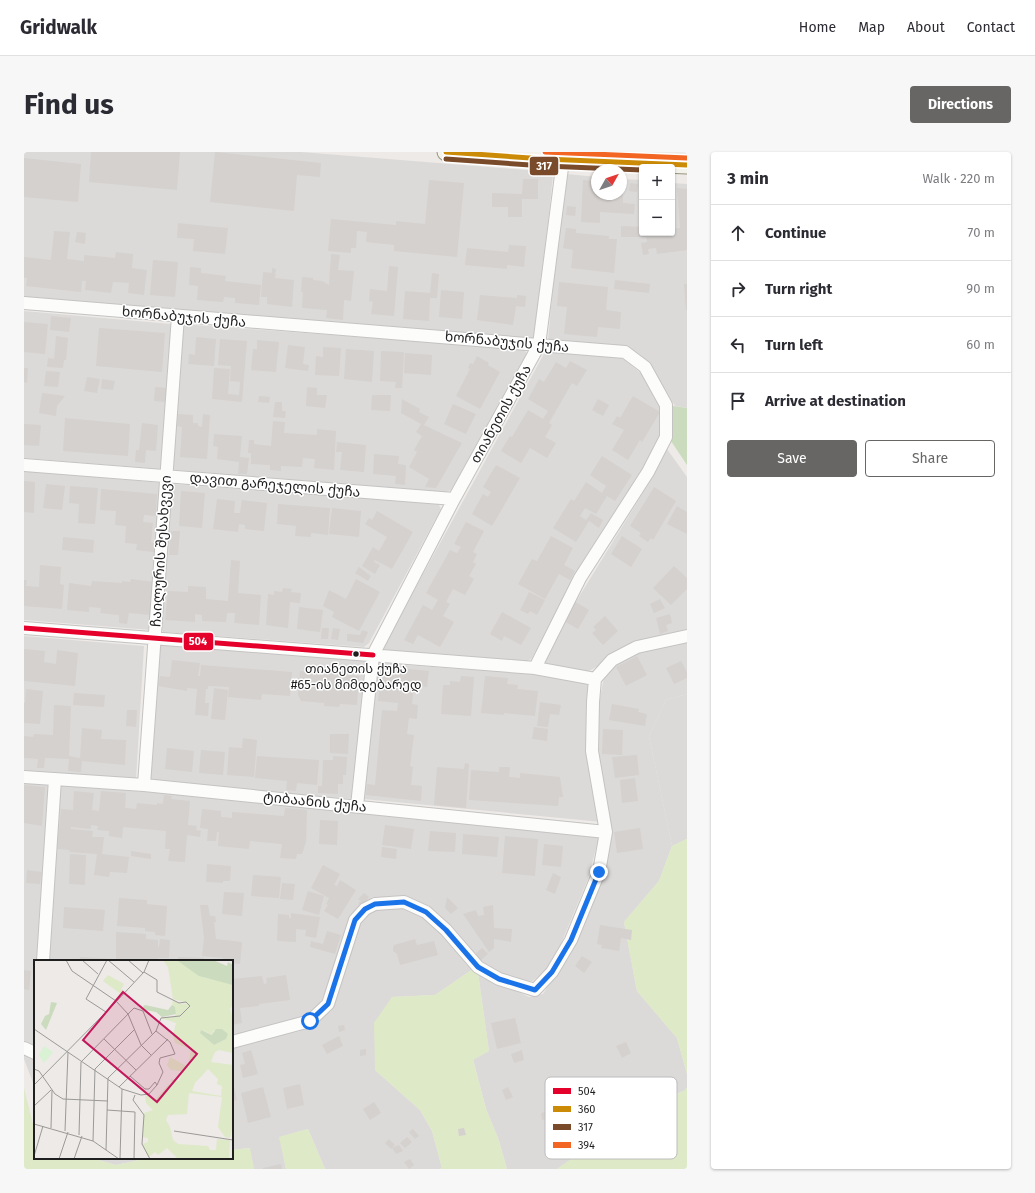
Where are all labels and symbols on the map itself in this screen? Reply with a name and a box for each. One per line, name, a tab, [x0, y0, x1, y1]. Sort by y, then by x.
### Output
line badge: 317	[529, 156, 559, 176]
text: 317	[535, 160, 552, 173]
north arrow	[591, 164, 627, 200]
street label: ხორნაბუჯის ქუჩა	[121, 303, 247, 331]
street label: ხორნაბუჯის ქუჩა	[444, 328, 570, 356]
street label: თიანეთის ქუჩა	[467, 362, 535, 466]
street label: დავით გარეჯელის ქუჩა	[189, 469, 361, 501]
street label: ჩაილურის შესახვევი	[147, 474, 175, 628]
line badge: 504	[183, 632, 214, 651]
text: 504	[189, 635, 207, 648]
marker: თიანეთის ქუჩა #65-ის მიმდებარედ	[351, 649, 361, 659]
place label: თიანეთის ქუჩა #65-ის მიმდებარედ	[291, 661, 421, 693]
street label: ტიბაანის ქუჩა	[262, 788, 368, 816]
route end	[590, 863, 608, 881]
inset map	[34, 960, 233, 1159]
route start	[301, 1012, 319, 1030]
legend	[545, 1077, 677, 1159]
text: 504	[578, 1085, 596, 1098]
text: 360	[578, 1103, 596, 1116]
text: 317	[578, 1121, 593, 1134]
text: 394	[578, 1139, 595, 1152]

